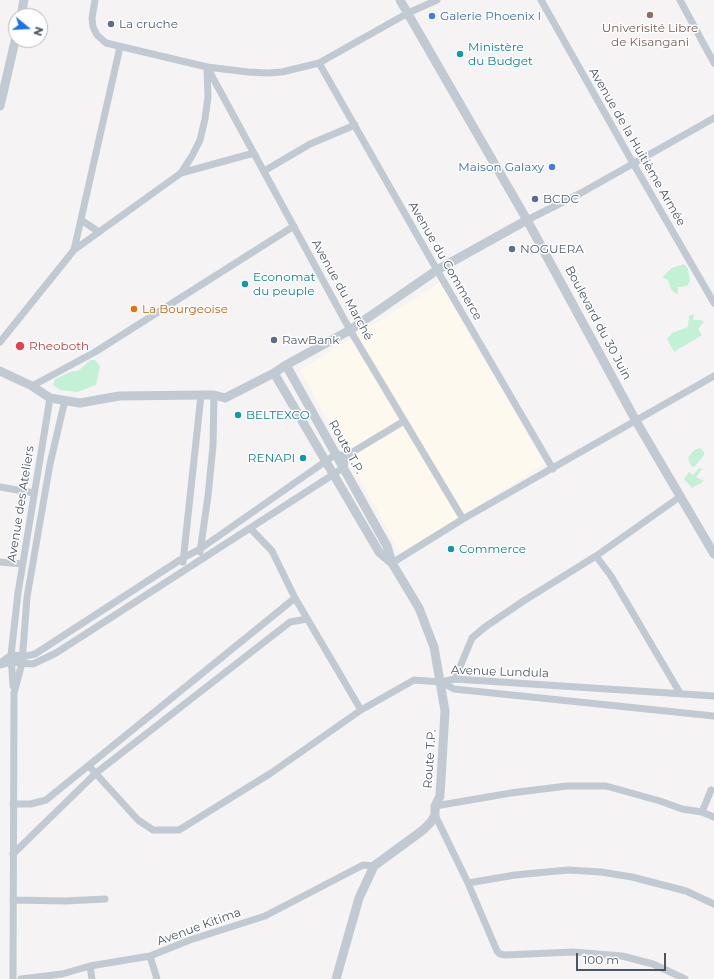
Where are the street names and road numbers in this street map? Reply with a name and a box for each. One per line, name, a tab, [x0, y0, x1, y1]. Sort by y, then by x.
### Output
street label: Avenue de la Huitième Armée	[586, 65, 688, 229]
street label: Avenue du Commerce	[405, 199, 485, 323]
street label: Avenue du Marché	[308, 237, 376, 343]
street label: Boulevard du 30 Juin	[562, 264, 634, 382]
street label: Route T.P.	[325, 418, 367, 476]
street label: Avenue des Ateliers	[5, 445, 37, 563]
street label: Avenue Lundula	[451, 663, 549, 681]
street label: Route T.P.	[421, 729, 439, 789]
street label: Avenue Kitima	[155, 905, 243, 949]

